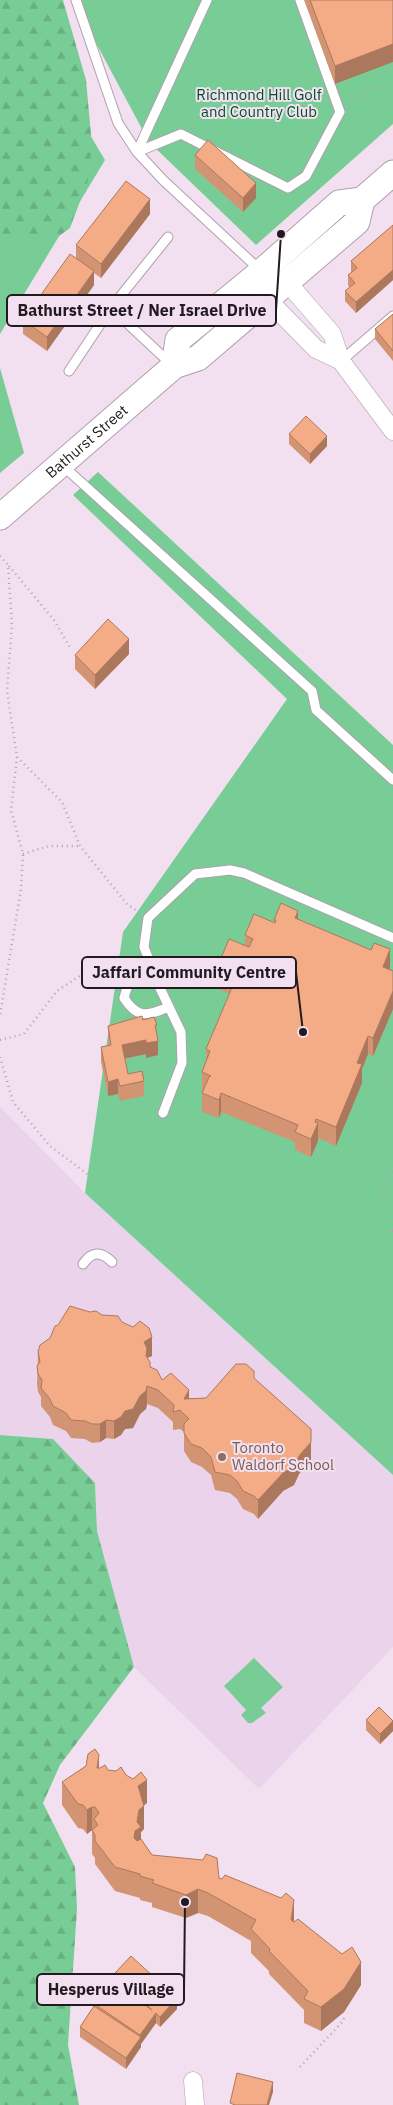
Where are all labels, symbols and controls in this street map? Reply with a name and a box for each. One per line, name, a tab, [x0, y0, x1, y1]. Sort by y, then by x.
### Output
park label: Richmond Hill Golf and Country Club	[196, 85, 322, 121]
callout: Bathurst Street / Ner Israel Drive	[7, 295, 276, 326]
text: Bathurst Street / Ner Israel Drive	[18, 300, 266, 320]
street label: Bathurst Street	[41, 400, 132, 482]
callout: Jaffari Community Centre	[82, 957, 296, 988]
text: Jaffari Community Centre	[92, 962, 286, 982]
place label: Toronto Waldorf School	[232, 1438, 334, 1474]
marker: Toronto Waldorf School	[216, 1451, 228, 1463]
callout: Hesperus Village	[37, 1974, 184, 2005]
text: Hesperus Village	[48, 1979, 174, 1999]

